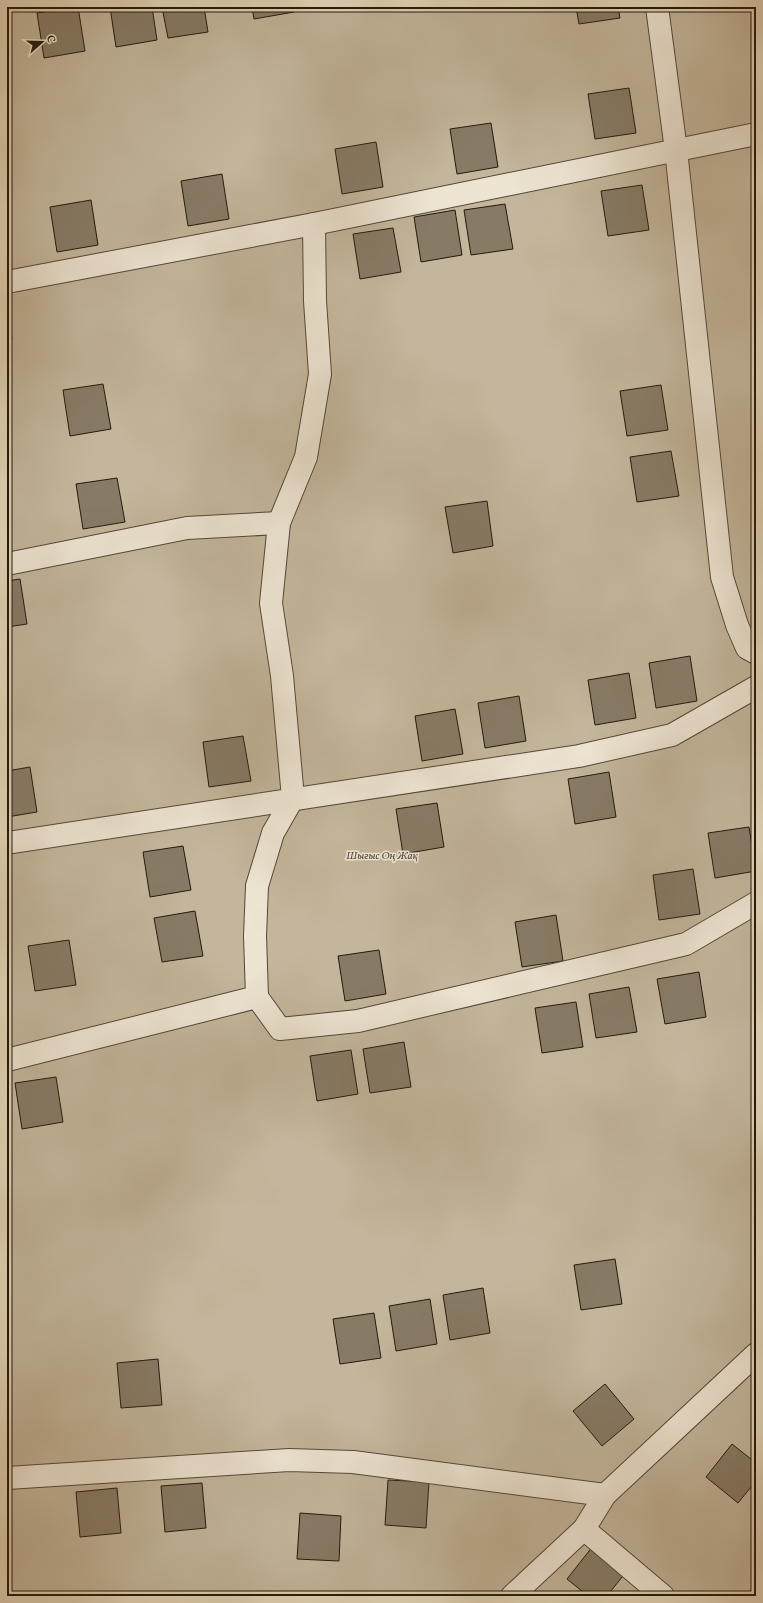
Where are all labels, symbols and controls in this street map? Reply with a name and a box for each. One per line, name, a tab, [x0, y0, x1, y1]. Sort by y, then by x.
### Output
north arrow	[22, 22, 62, 62]
text: С	[42, 33, 58, 45]
park label: Шығыс Оң Жақ	[346, 849, 419, 864]

